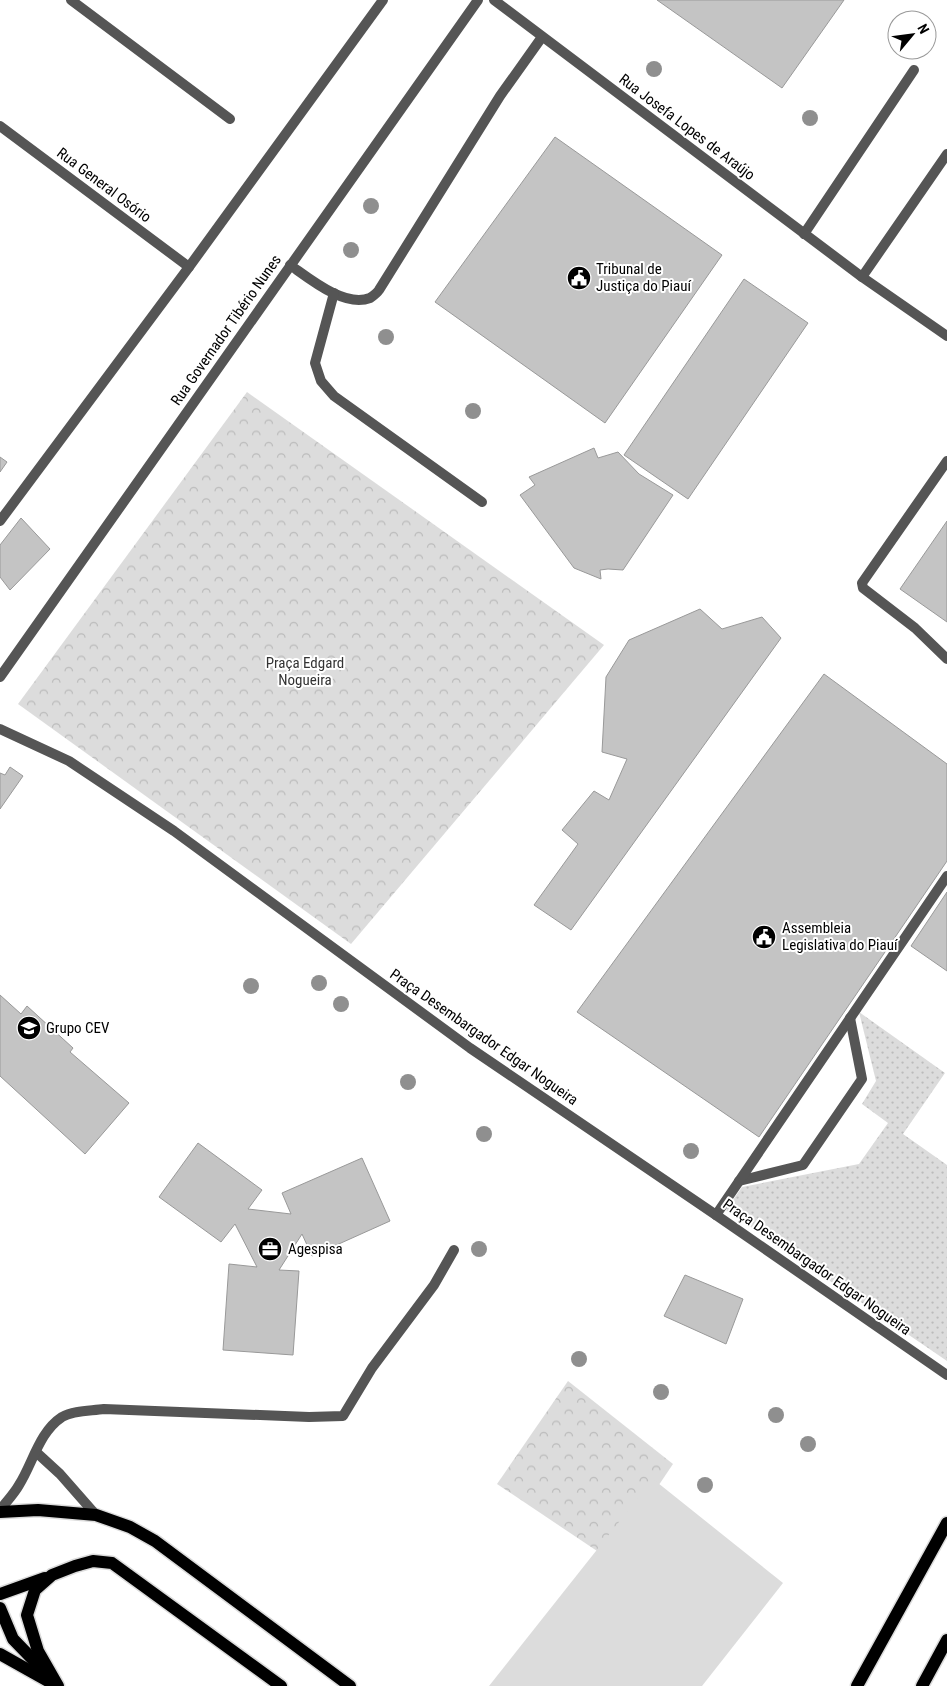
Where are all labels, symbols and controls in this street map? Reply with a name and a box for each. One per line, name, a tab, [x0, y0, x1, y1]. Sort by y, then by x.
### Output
north arrow	[887, 10, 937, 60]
text: N	[914, 21, 932, 36]
street label: Rua Josefa Lopes de Araújo	[616, 70, 758, 184]
street label: Rua General Osório	[53, 144, 155, 226]
street label: Rua Governador Tibério Nunes	[167, 251, 285, 409]
place label: Tribunal de Justiça do Piauí	[596, 260, 692, 295]
public building icon: Tribunal de Justiça do Piauí	[566, 265, 592, 291]
park label: Praça Edgard Nogueira	[266, 654, 344, 689]
place label: Assembleia Legislativa do Piauí	[782, 919, 899, 954]
public building icon: Assembleia Legislativa do Piauí	[751, 924, 777, 950]
street label: Praça Desembargador Edgar Nogueira	[387, 965, 581, 1109]
school or university icon: Grupo CEV	[16, 1015, 42, 1041]
place label: Grupo CEV	[46, 1019, 110, 1037]
street label: Praça Desembargador Edgar Nogueira	[720, 1195, 914, 1339]
office icon: Agespisa	[257, 1236, 283, 1262]
place label: Agespisa	[288, 1240, 343, 1258]

